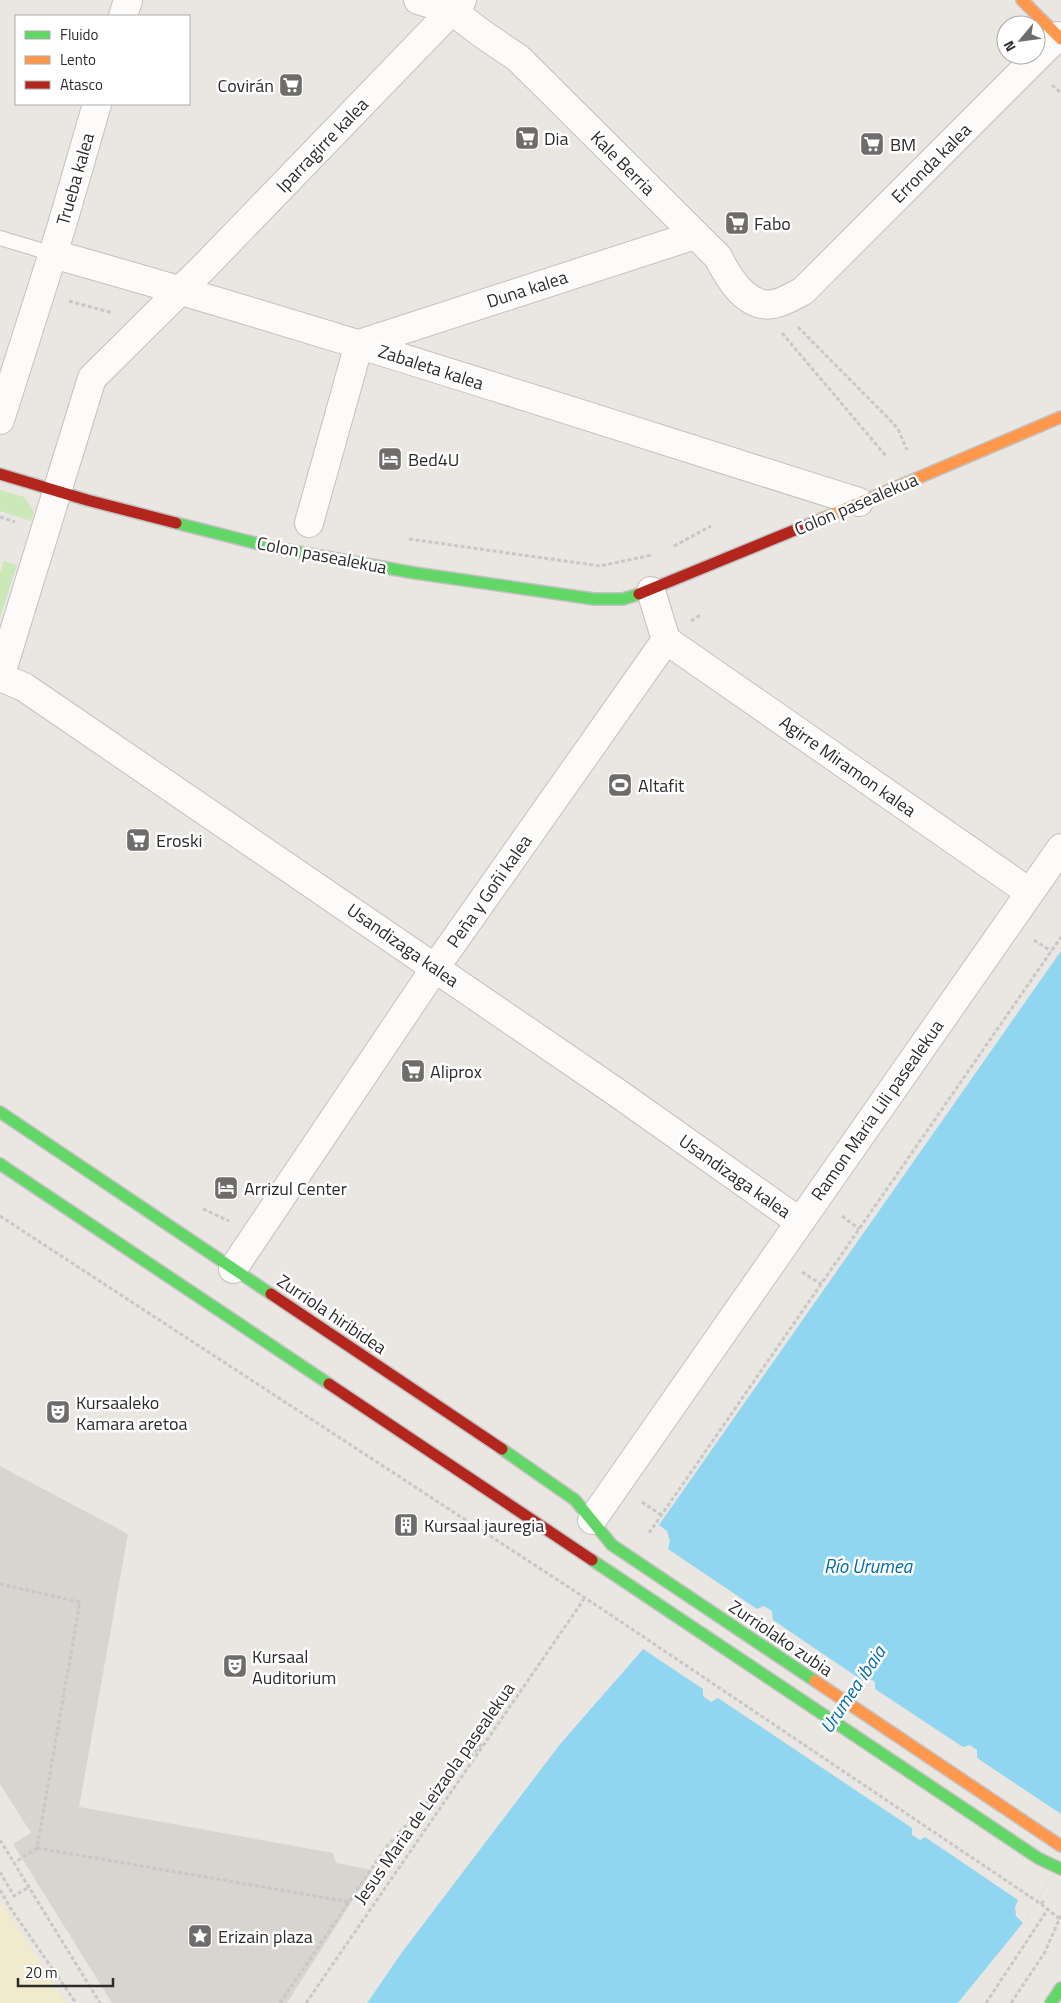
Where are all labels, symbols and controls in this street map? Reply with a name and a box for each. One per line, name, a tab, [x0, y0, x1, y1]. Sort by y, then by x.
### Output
legend	[15, 15, 190, 105]
north arrow	[996, 15, 1046, 65]
text: Fluido	[60, 23, 99, 46]
text: N	[998, 37, 1021, 56]
text: Lento	[60, 48, 96, 71]
place label: Covirán	[218, 72, 274, 99]
supermarket icon: Covirán	[278, 72, 304, 98]
text: Atasco	[60, 73, 103, 96]
street label: Iparragirre kalea	[270, 91, 374, 199]
street label: Erronda kalea	[885, 117, 977, 209]
street label: Kale Berria	[584, 124, 662, 202]
supermarket icon: Dia	[514, 125, 540, 151]
place label: Dia	[544, 125, 569, 152]
street label: Trueba kalea	[49, 130, 101, 228]
supermarket icon: BM	[859, 131, 885, 157]
place label: BM	[890, 131, 916, 158]
supermarket icon: Fabo	[724, 210, 750, 236]
place label: Fabo	[754, 210, 791, 237]
street label: Duna kalea	[483, 263, 571, 315]
street label: Zabaleta kalea	[375, 337, 487, 397]
hotel icon: Bed4U	[377, 446, 403, 472]
place label: Bed4U	[408, 446, 459, 473]
street label: Colon pasealekua	[790, 466, 922, 542]
street label: Colon pasealekua	[255, 529, 389, 581]
street label: Agirre Miramon kalea	[774, 709, 922, 823]
sports icon: Altafit	[607, 772, 633, 798]
place label: Altafit	[638, 772, 685, 799]
supermarket icon: Eroski	[125, 827, 151, 853]
place label: Eroski	[156, 827, 202, 854]
street label: Peña y Goñi kalea	[440, 829, 538, 953]
street label: Usandizaga kalea	[341, 896, 465, 994]
street label: Ramon Maria Lili pasealekua	[804, 1014, 950, 1206]
supermarket icon: Aliprox	[400, 1058, 426, 1084]
place label: Aliprox	[430, 1058, 482, 1085]
street label: Usandizaga kalea	[673, 1127, 797, 1225]
hotel icon: Arrizul Center	[213, 1175, 239, 1201]
place label: Arrizul Center	[244, 1175, 347, 1202]
street label: Zurriola hiribidea	[272, 1267, 392, 1361]
place label: Kursaaleko Kamara aretoa	[76, 1389, 187, 1437]
theatre icon: Kursaaleko Kamara aretoa	[45, 1399, 71, 1425]
building icon: Kursaal jauregia	[393, 1512, 419, 1538]
place label: Kursaal jauregia	[424, 1512, 544, 1539]
water label: Río Urumea	[824, 1551, 913, 1580]
street label: Zurriolako zubia	[724, 1593, 838, 1683]
water label: Urumea ibaia	[812, 1638, 893, 1739]
place label: Kursaal Auditorium	[252, 1643, 336, 1691]
theatre icon: Kursaal Auditorium	[222, 1653, 248, 1679]
street label: Jesus Maria de Leizaola pasealekua	[347, 1677, 521, 1909]
place icon: Erizain plaza	[187, 1923, 213, 1949]
place label: Erizain plaza	[218, 1923, 313, 1950]
scale bar	[18, 1956, 112, 1988]
text: 20 m	[25, 1961, 58, 1984]

